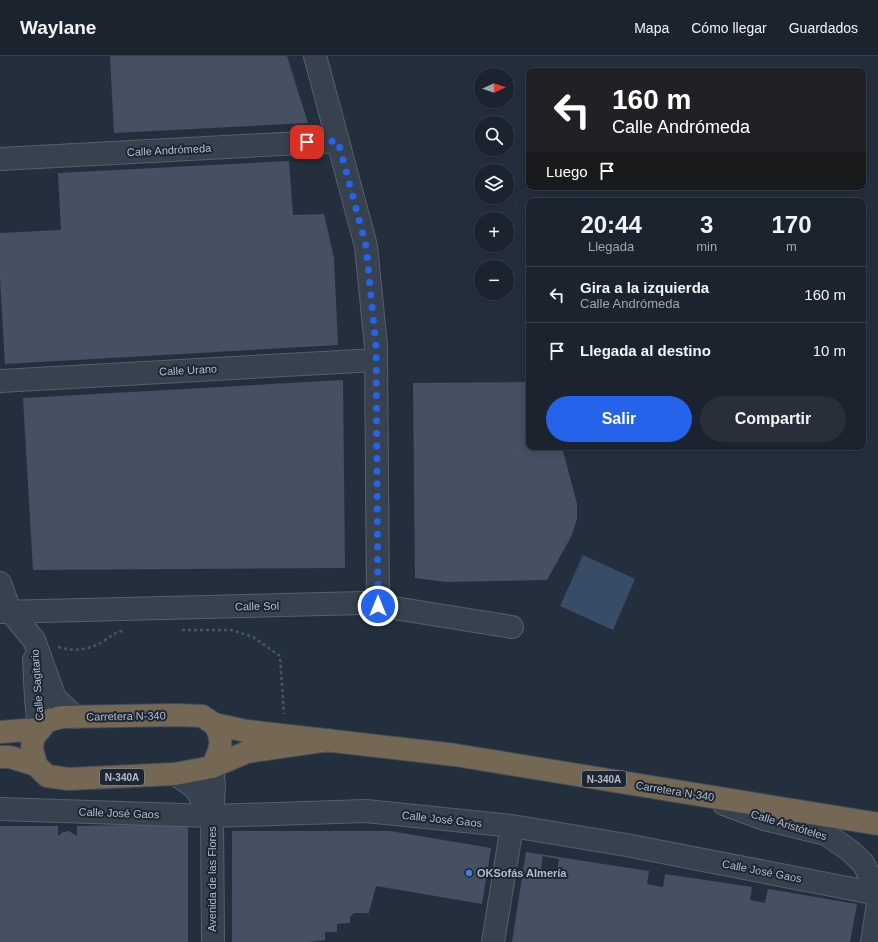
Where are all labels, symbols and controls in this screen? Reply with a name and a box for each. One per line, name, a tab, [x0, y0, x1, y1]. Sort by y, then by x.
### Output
text: Waylane	[20, 17, 96, 38]
text: Mapa	[634, 20, 669, 36]
text: Cómo llegar	[691, 20, 767, 36]
text: Guardados	[789, 20, 858, 36]
north arrow	[474, 68, 514, 108]
map controls	[474, 68, 514, 300]
icon: left	[546, 84, 598, 136]
text: 160 m	[612, 84, 691, 115]
button: search	[474, 116, 514, 156]
text: Calle Andrómeda	[612, 117, 750, 137]
pin	[290, 125, 324, 159]
icon: arrive	[296, 131, 318, 153]
street label: Calle Andrómeda	[127, 142, 212, 158]
icon: arrive	[596, 160, 618, 182]
text: Luego	[546, 163, 588, 180]
button: layers	[474, 164, 514, 204]
text: 20:44	[580, 211, 642, 238]
text: 3	[700, 211, 713, 238]
text: 170	[772, 211, 812, 238]
button: +	[474, 212, 514, 252]
text: Llegada	[588, 239, 634, 254]
text: min	[696, 239, 717, 254]
text: m	[786, 239, 797, 254]
button: −	[474, 260, 514, 300]
text: Gira a la izquierda	[580, 279, 709, 296]
icon: left	[546, 284, 568, 306]
text: 160 m	[804, 286, 846, 303]
text: Calle Andrómeda	[580, 296, 680, 311]
icon: arrive	[546, 340, 568, 362]
text: Llegada al destino	[580, 342, 711, 359]
text: 10 m	[813, 342, 846, 359]
street label: Calle Urano	[159, 362, 217, 378]
button: Salir	[546, 396, 692, 442]
button: Compartir	[700, 396, 846, 442]
position arrow	[357, 585, 399, 627]
street label: Calle Sol	[235, 600, 279, 612]
street label: Calle Sagitario	[29, 649, 45, 721]
street label: Carretera N-340	[86, 709, 166, 723]
road number: N-340A	[100, 769, 144, 785]
road number: N-340A	[582, 771, 626, 787]
street label: Carretera N-340	[635, 779, 715, 803]
street label: Calle José Gaos	[78, 806, 160, 820]
street label: Calle Aristóteles	[750, 808, 829, 842]
street label: Calle José Gaos	[401, 809, 483, 829]
street label: Avenida de las Flores	[206, 826, 218, 932]
street label: Calle José Gaos	[721, 857, 803, 885]
place label: OKSofás Almería	[477, 867, 567, 879]
marker: OKSofás Almería	[464, 868, 474, 878]

